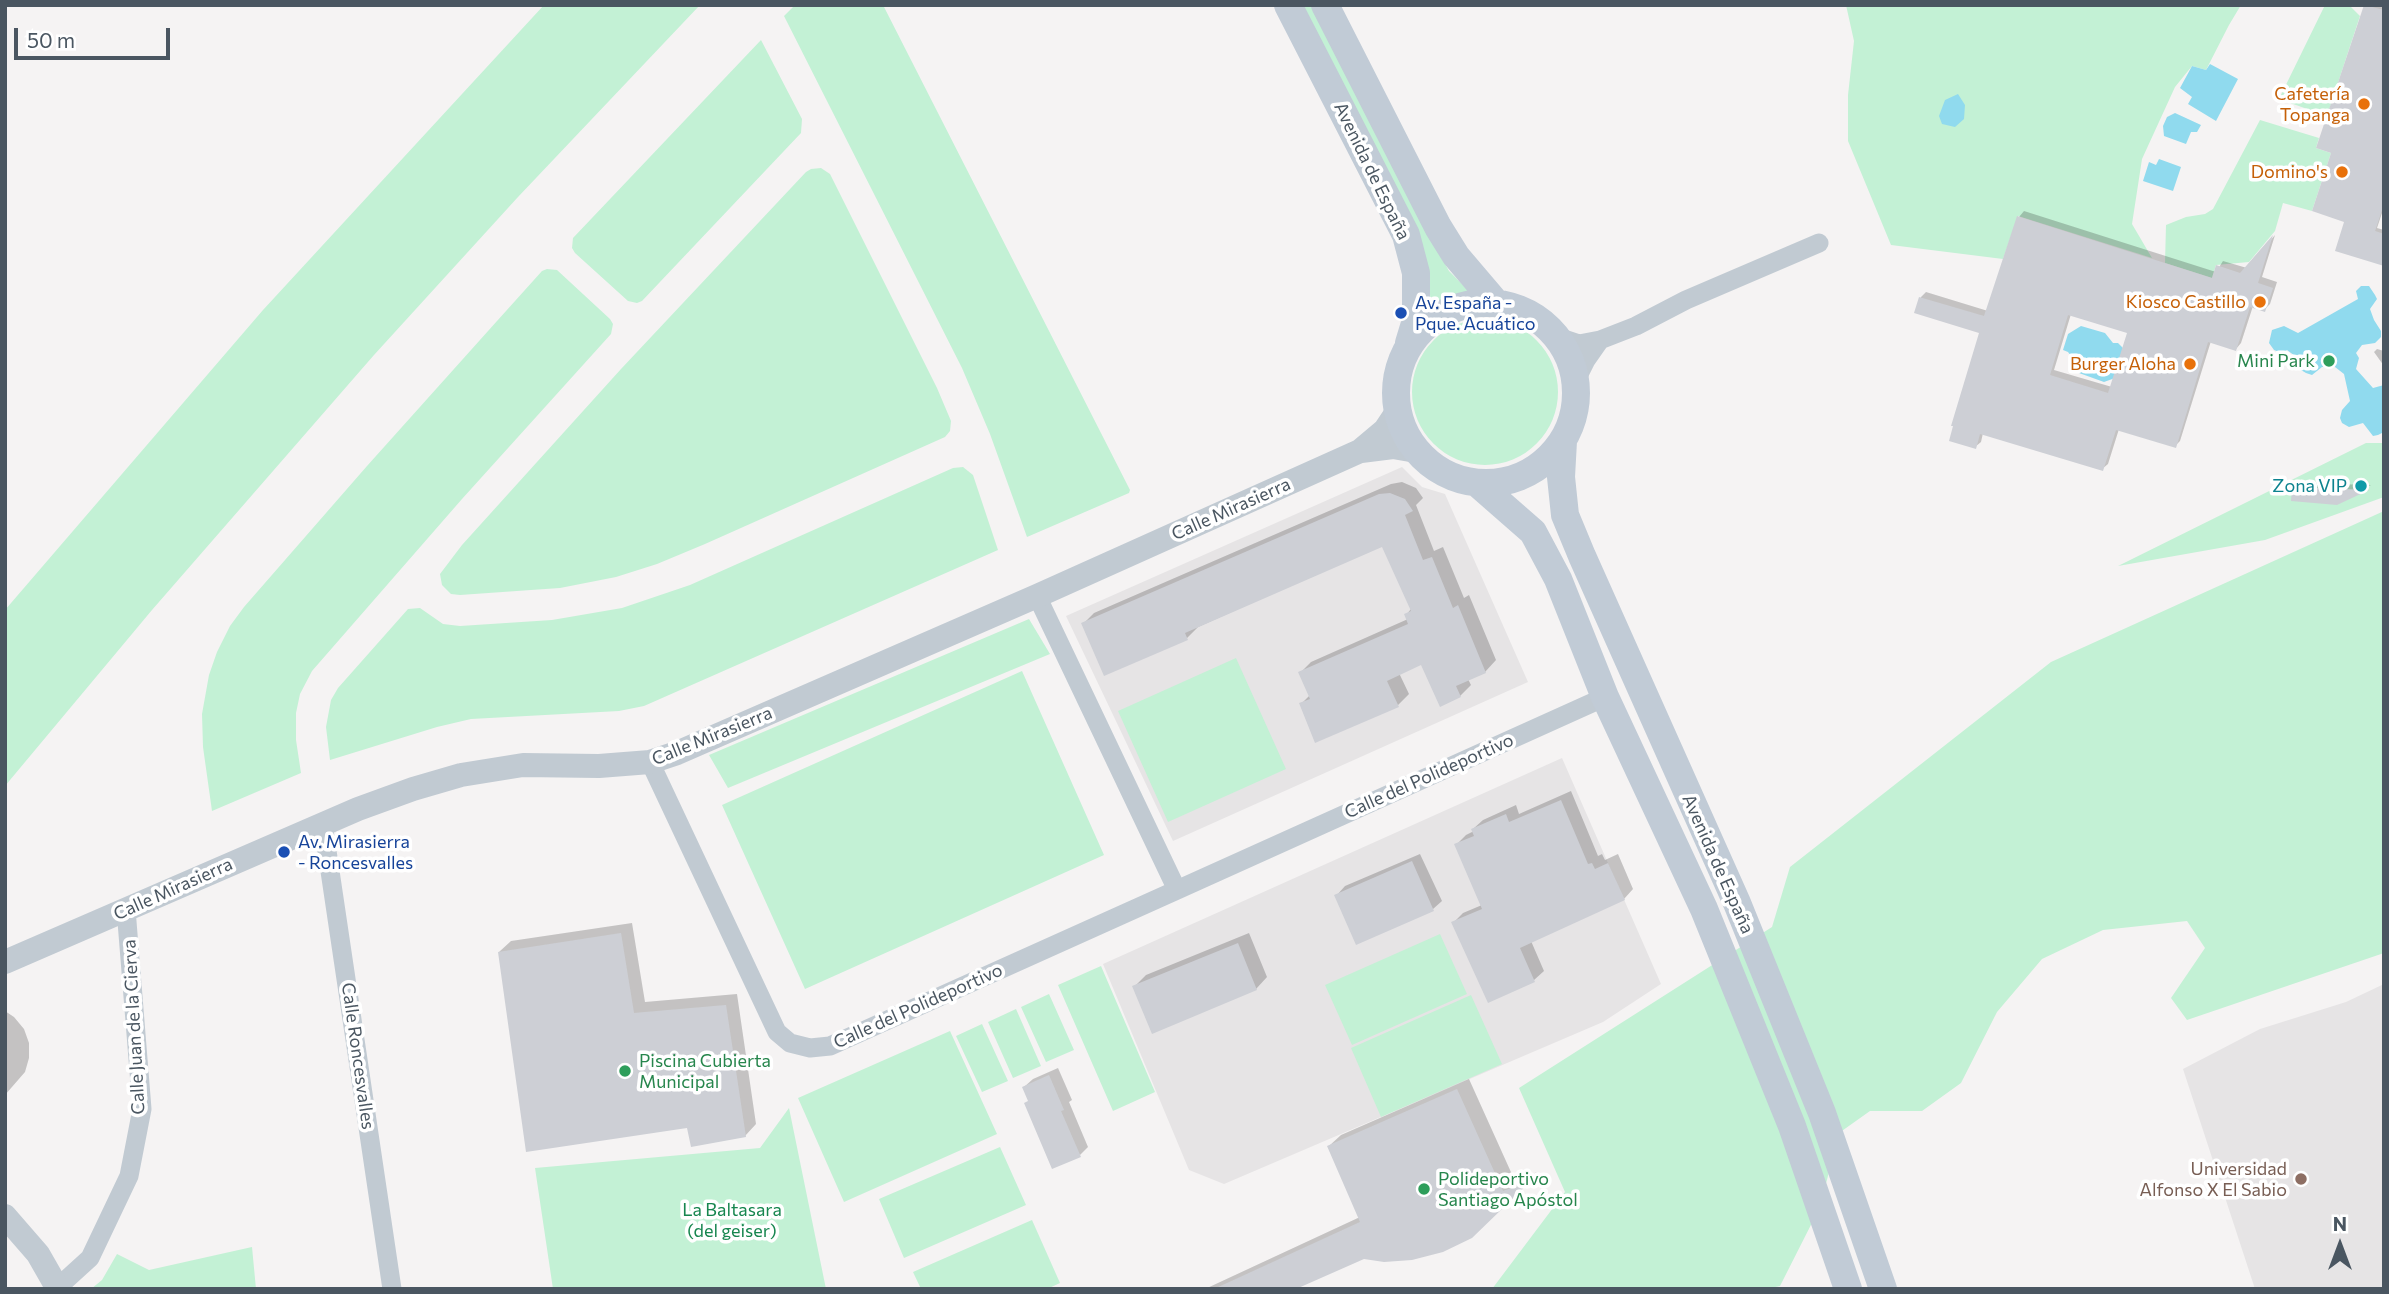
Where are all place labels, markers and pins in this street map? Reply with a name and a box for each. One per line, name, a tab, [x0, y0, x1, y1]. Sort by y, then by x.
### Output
place label: Cafetería Topanga	[2274, 83, 2350, 126]
marker: Cafetería Topanga	[2356, 96, 2372, 112]
place label: Domino's	[2251, 161, 2328, 183]
marker: Domino's	[2334, 164, 2350, 180]
place label: Kiosco Castillo	[2126, 291, 2246, 313]
place label: Av. España - Pque. Acuático	[1415, 292, 1536, 334]
marker: Kiosco Castillo	[2252, 294, 2268, 310]
marker: Av. España - Pque. Acuático	[1393, 305, 1409, 321]
place label: Mini Park	[2237, 350, 2315, 372]
place label: Burger Aloha	[2070, 353, 2176, 375]
marker: Mini Park	[2321, 353, 2337, 369]
marker: Burger Aloha	[2182, 356, 2198, 372]
place label: Zona VIP	[2272, 475, 2347, 497]
marker: Zona VIP	[2353, 478, 2369, 494]
place label: Av. Mirasierra - Roncesvalles	[298, 831, 413, 874]
marker: Av. Mirasierra - Roncesvalles	[276, 844, 292, 860]
place label: Piscina Cubierta Municipal	[639, 1050, 771, 1092]
marker: Piscina Cubierta Municipal	[617, 1063, 633, 1079]
place label: Universidad Alfonso X El Sabio	[2140, 1158, 2287, 1200]
place label: Polideportivo Santiago Apóstol	[1438, 1168, 1578, 1210]
marker: Universidad Alfonso X El Sabio	[2293, 1171, 2309, 1187]
marker: Polideportivo Santiago Apóstol	[1416, 1181, 1432, 1197]

